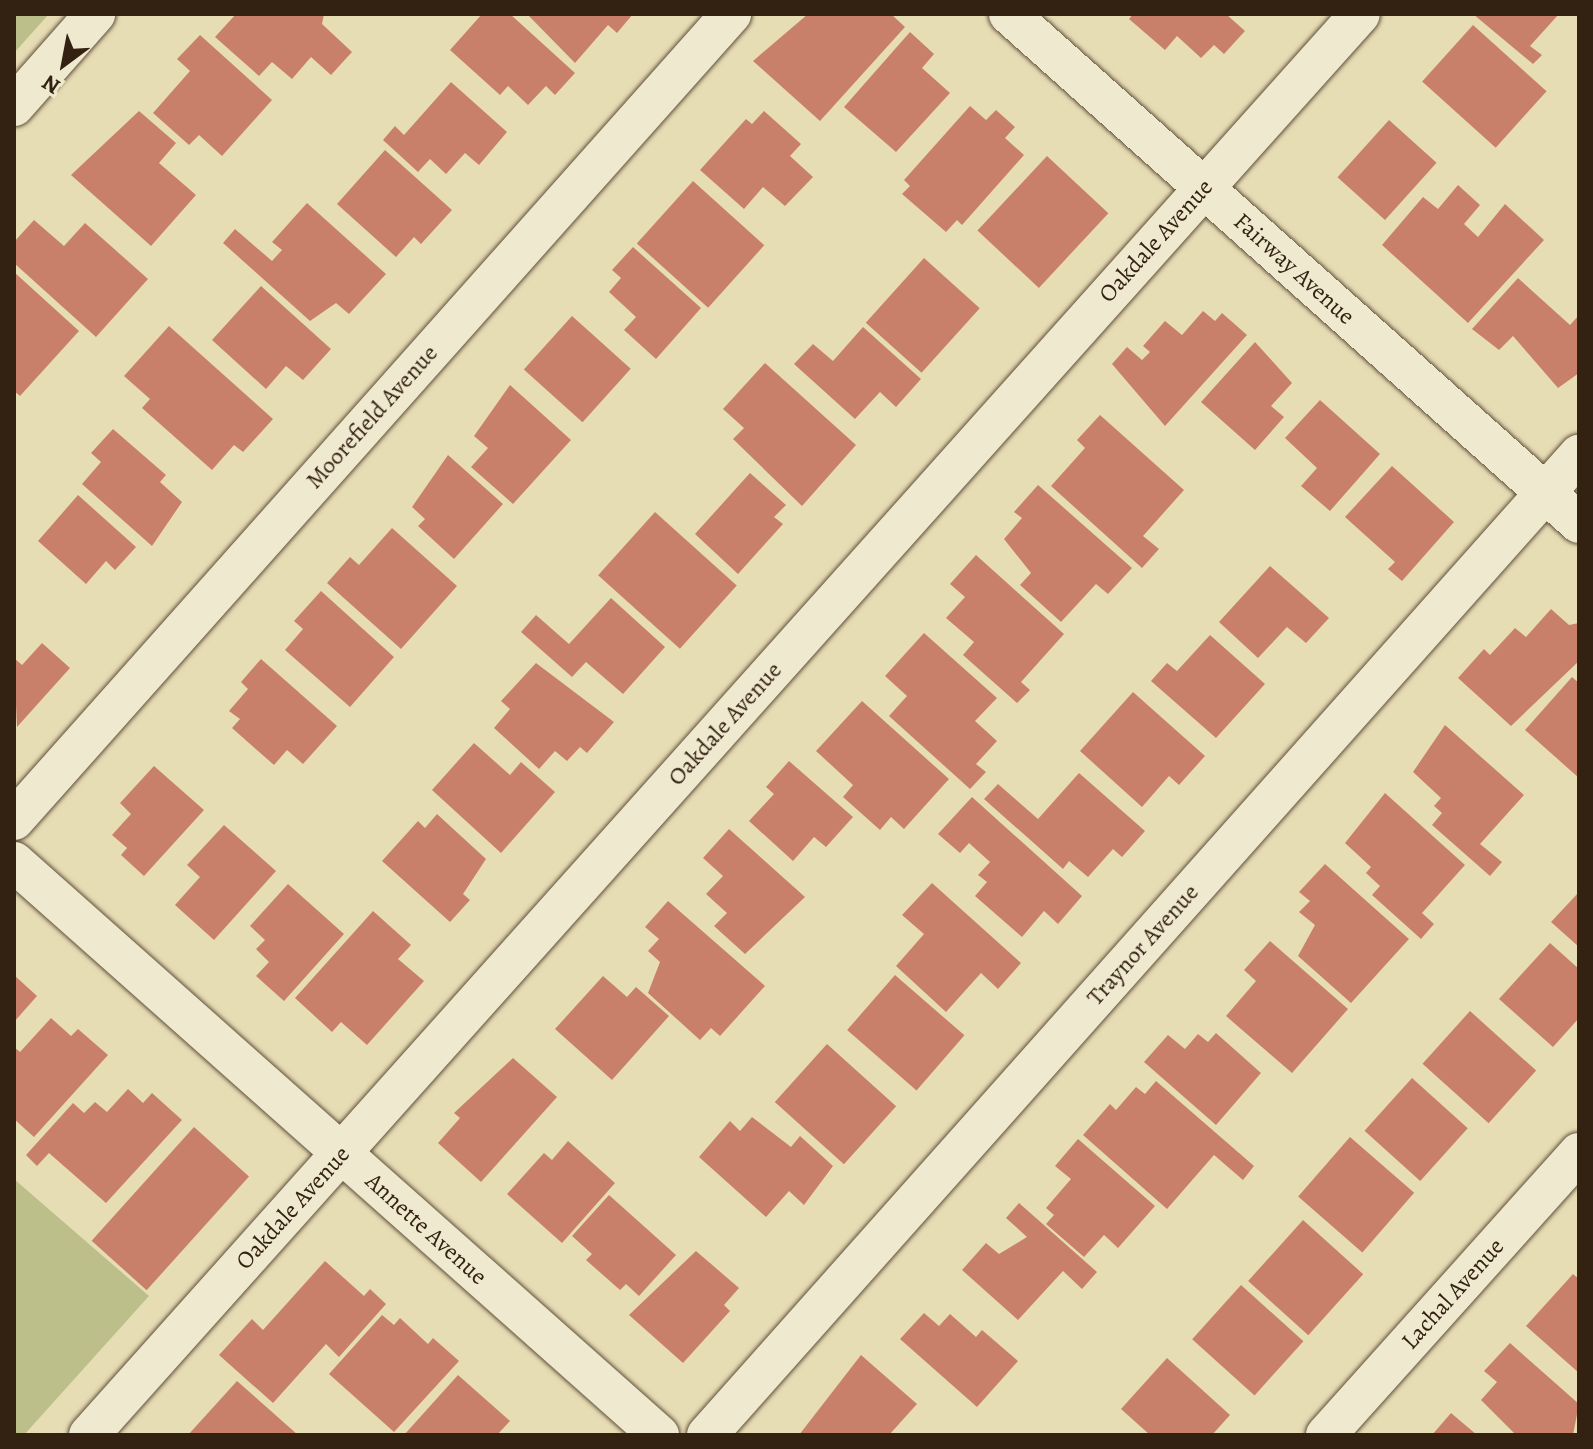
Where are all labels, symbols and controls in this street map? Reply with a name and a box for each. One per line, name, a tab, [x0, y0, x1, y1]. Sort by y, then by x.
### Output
north arrow	[24, 24, 104, 104]
text: N	[37, 67, 66, 101]
street label: Oakdale Avenue	[1093, 173, 1219, 309]
street label: Fairway Avenue	[1228, 207, 1360, 331]
street label: Moorefield Avenue	[300, 339, 444, 495]
street label: Oakdale Avenue	[662, 656, 788, 792]
street label: Traynor Avenue	[1081, 878, 1205, 1012]
street label: Oakdale Avenue	[230, 1140, 356, 1276]
street label: Annette Avenue	[359, 1167, 493, 1291]
street label: Lachal Avenue	[1396, 1232, 1510, 1356]

